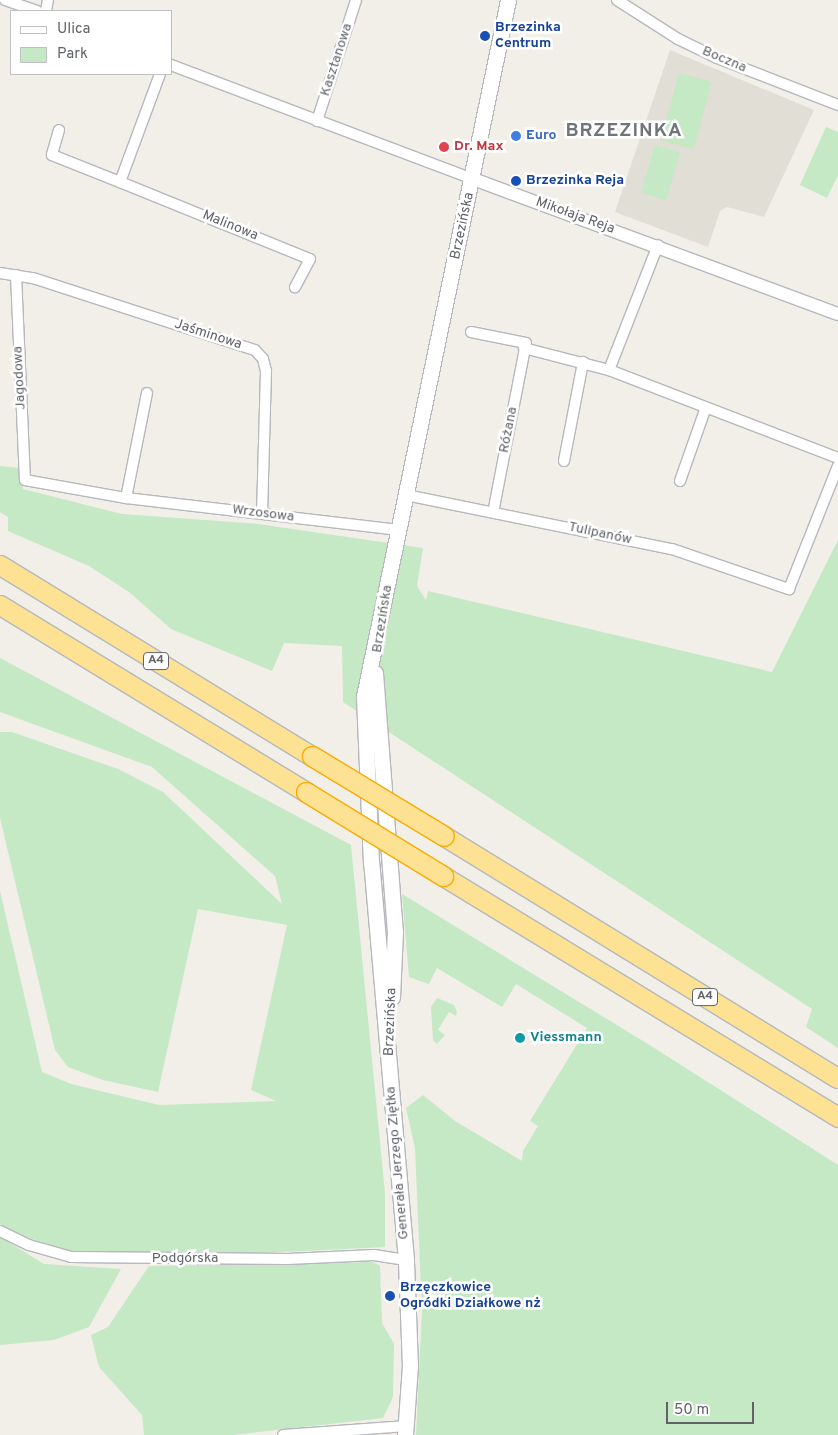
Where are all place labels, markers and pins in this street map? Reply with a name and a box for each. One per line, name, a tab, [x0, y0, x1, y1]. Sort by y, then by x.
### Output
place label: Brzezinka Centrum	[495, 20, 561, 52]
marker: Brzezinka Centrum	[479, 30, 491, 42]
place label: Euro	[526, 128, 556, 144]
marker: Euro	[510, 130, 522, 142]
place label: Dr. Max	[454, 139, 504, 155]
marker: Dr. Max	[438, 141, 450, 153]
place label: Brzezinka Reja	[526, 173, 624, 189]
marker: Brzezinka Reja	[510, 175, 522, 187]
place label: Viessmann	[530, 1030, 602, 1046]
marker: Viessmann	[514, 1032, 526, 1044]
place label: Brzęczkowice Ogródki Działkowe nż	[400, 1280, 541, 1312]
marker: Brzęczkowice Ogródki Działkowe nż	[384, 1290, 396, 1302]

